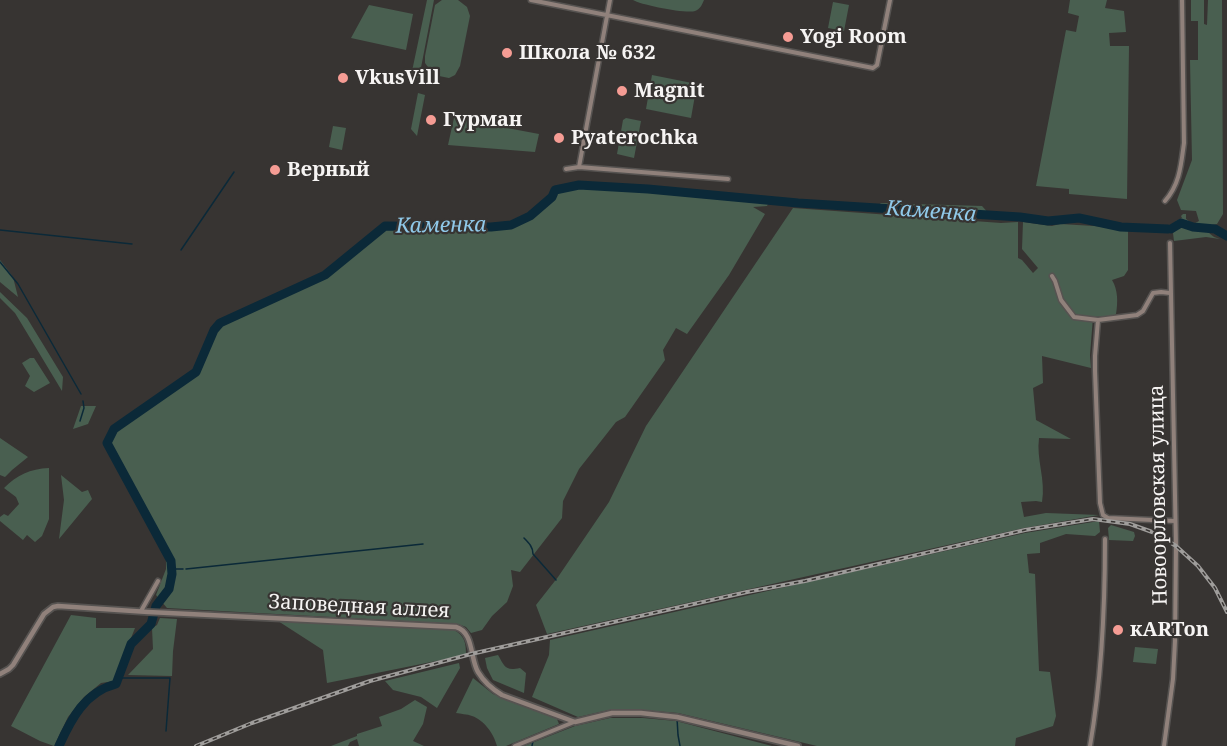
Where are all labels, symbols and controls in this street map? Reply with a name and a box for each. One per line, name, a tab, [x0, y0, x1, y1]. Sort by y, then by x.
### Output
place label: Yogi Room	[800, 25, 907, 49]
marker: Yogi Room	[781, 30, 795, 44]
place label: Школа № 632	[519, 41, 655, 65]
marker: Школа № 632	[500, 46, 514, 60]
place label: VkusVill	[355, 66, 440, 90]
marker: VkusVill	[336, 71, 350, 85]
place label: Magnit	[634, 79, 705, 103]
marker: Magnit	[615, 84, 629, 98]
place label: Гурман	[443, 108, 522, 132]
marker: Гурман	[424, 113, 438, 127]
place label: Pyaterochka	[571, 126, 698, 150]
marker: Pyaterochka	[552, 131, 566, 145]
place label: Верный	[287, 158, 370, 182]
marker: Верный	[268, 163, 282, 177]
water label: Каменка	[885, 196, 977, 228]
water label: Каменка	[395, 213, 487, 239]
street label: Новоорловская улица	[1145, 384, 1173, 606]
street label: Заповедная аллея	[268, 590, 450, 624]
place label: кARTon	[1130, 618, 1209, 642]
marker: кARTon	[1111, 623, 1125, 637]

